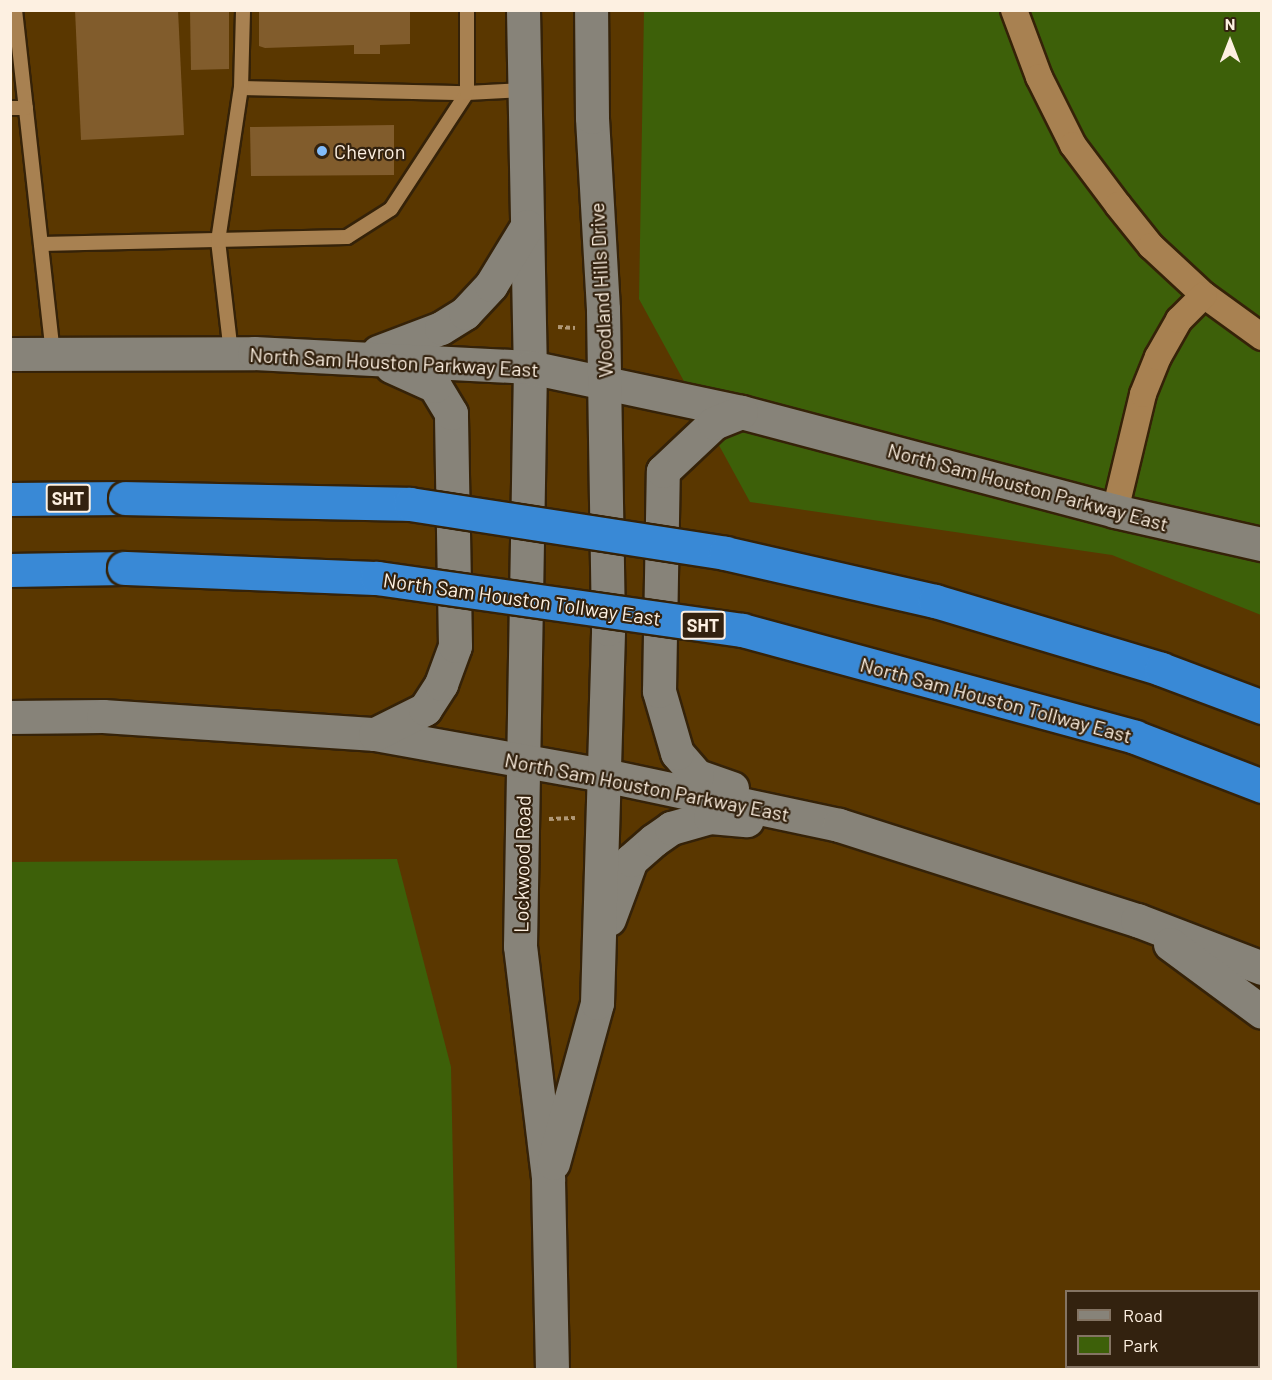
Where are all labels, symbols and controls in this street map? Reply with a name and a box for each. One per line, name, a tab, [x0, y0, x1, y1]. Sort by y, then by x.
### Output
north arrow	[1200, 12, 1260, 72]
text: N	[1225, 14, 1235, 33]
place label: Chevron	[334, 139, 406, 163]
marker: Chevron	[315, 144, 329, 158]
street label: Woodland Hills Drive	[584, 202, 618, 378]
street label: North Sam Houston Parkway East	[249, 342, 539, 382]
street label: North Sam Houston Parkway East	[885, 438, 1171, 536]
road number: SHT	[46, 483, 90, 513]
street label: North Sam Houston Tollway East	[382, 568, 662, 630]
road number: SHT	[680, 610, 726, 640]
street label: North Sam Houston Tollway East	[858, 652, 1134, 748]
street label: North Sam Houston Parkway East	[503, 748, 791, 826]
street label: Lockwood Road	[509, 795, 535, 933]
legend	[1065, 1290, 1260, 1368]
text: Road	[1123, 1304, 1163, 1326]
text: Park	[1123, 1334, 1158, 1356]

